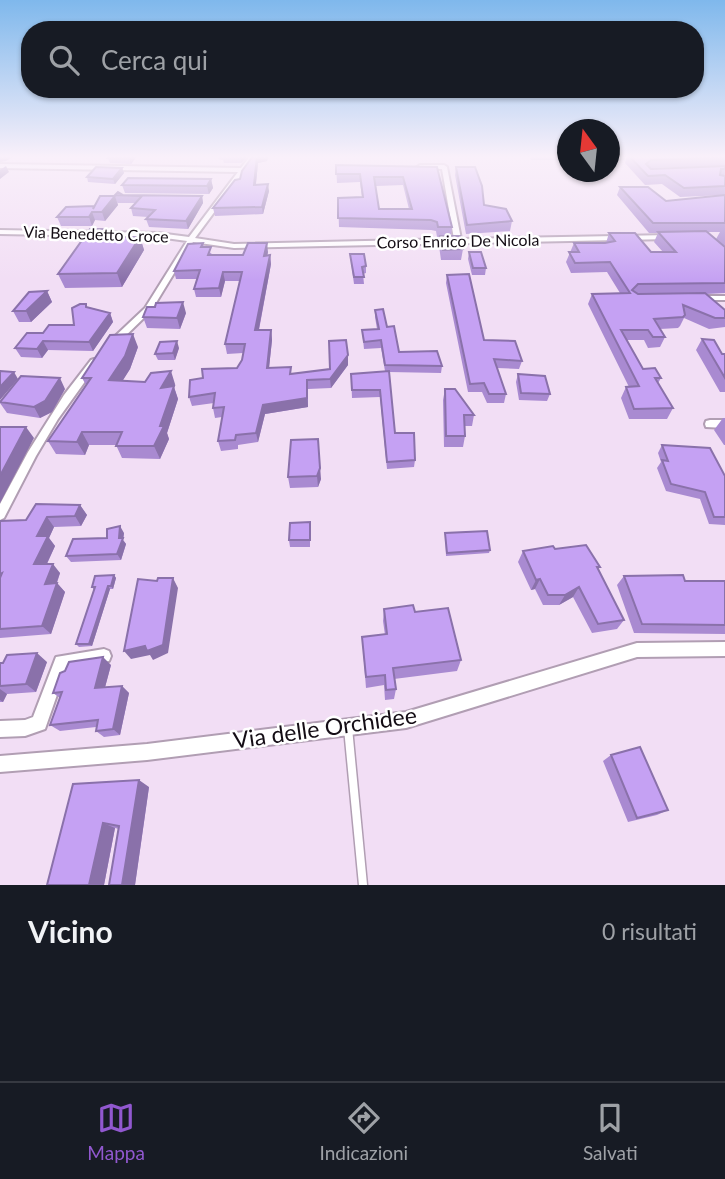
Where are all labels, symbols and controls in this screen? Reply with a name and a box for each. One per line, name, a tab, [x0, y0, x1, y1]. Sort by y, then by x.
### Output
search box	[21, 21, 704, 98]
icon: search	[45, 41, 83, 79]
text: Cerca qui	[101, 44, 208, 76]
north arrow	[557, 119, 620, 182]
street label: Via Benedetto Croce	[23, 221, 169, 246]
street label: Corso Enrico De Nicola	[377, 230, 539, 251]
street label: Via delle Orchidee	[231, 700, 418, 754]
text: Vicino	[28, 913, 113, 949]
text: 0 risultati	[602, 917, 697, 945]
tab: Mappa	[87, 1099, 145, 1164]
tab: Indicazioni	[320, 1099, 408, 1164]
tab: Salvati	[583, 1099, 638, 1164]

